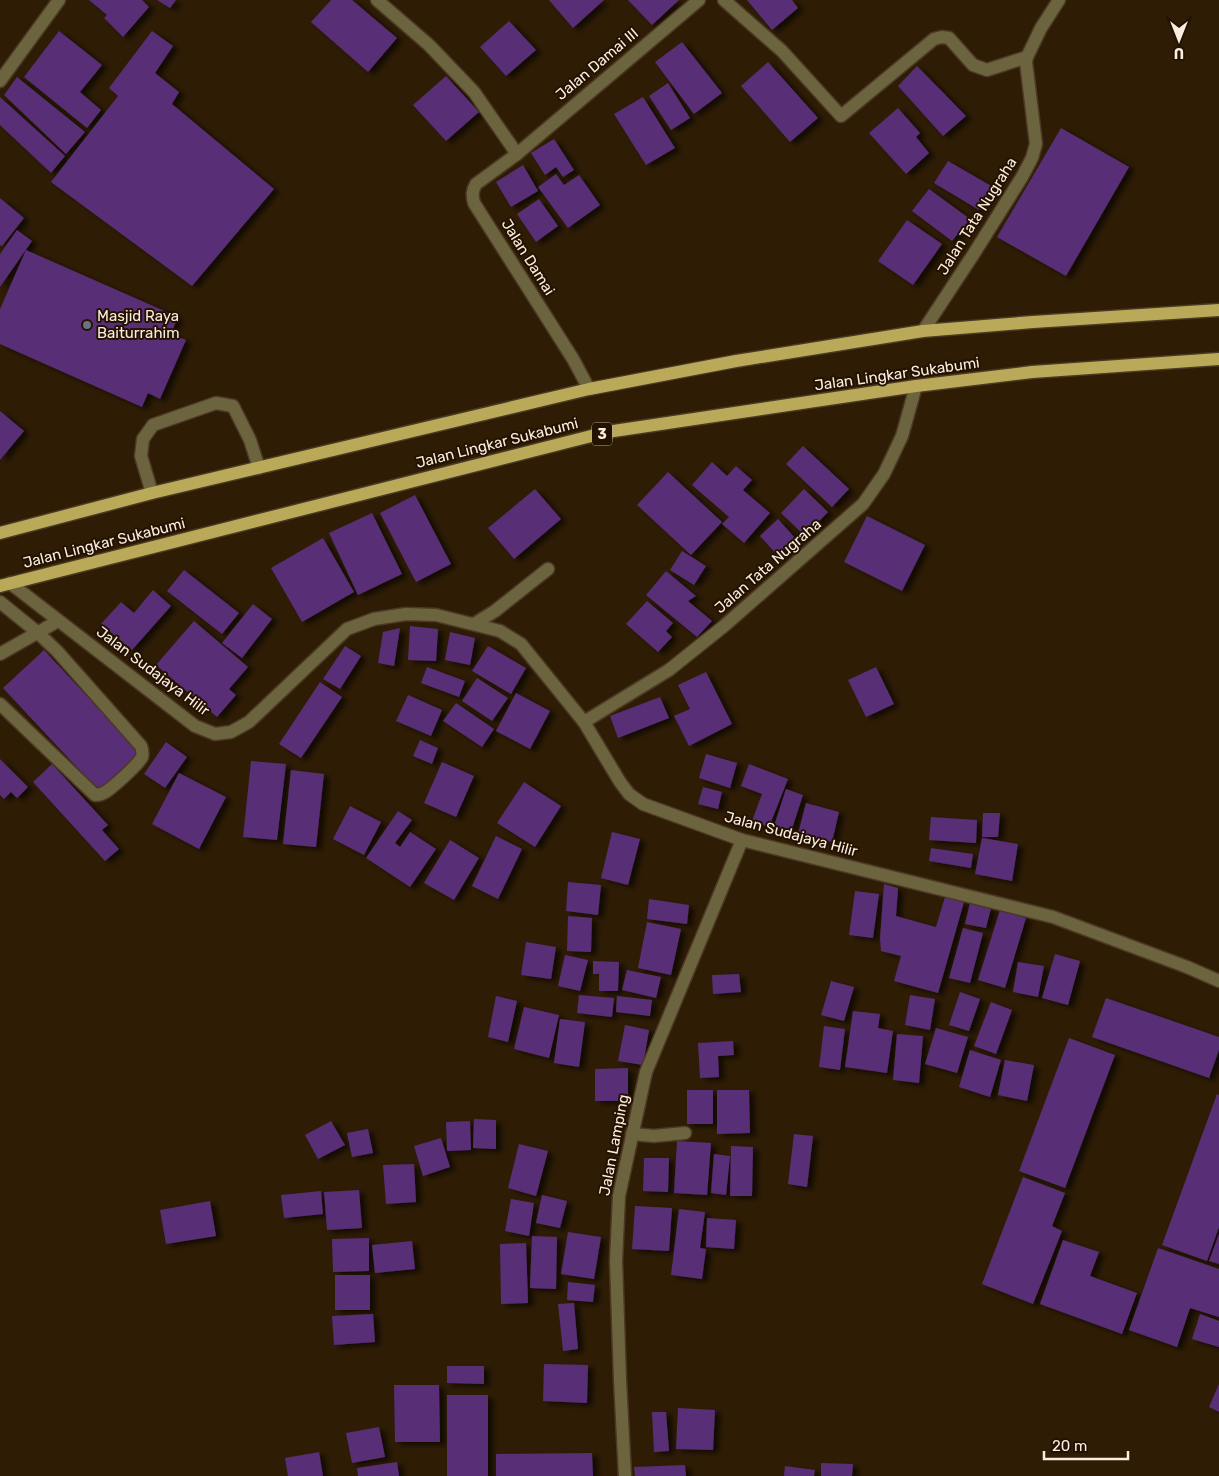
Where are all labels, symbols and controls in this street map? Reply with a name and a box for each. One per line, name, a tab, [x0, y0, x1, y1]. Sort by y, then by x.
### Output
north arrow	[1154, 15, 1204, 65]
street label: Jalan Damai III	[552, 24, 642, 104]
text: U	[1174, 44, 1184, 61]
street label: Jalan Tata Nugraha	[934, 154, 1020, 278]
street label: Jalan Damai	[498, 216, 558, 298]
place label: Masjid Raya Baiturrahim	[97, 307, 179, 342]
marker: Masjid Raya Baiturrahim	[81, 319, 93, 331]
street label: Jalan Lingkar Sukabumi	[813, 353, 981, 395]
street label: Jalan Lingkar Sukabumi	[414, 414, 580, 472]
road number: 3	[592, 422, 612, 446]
street label: Jalan Lingkar Sukabumi	[21, 514, 187, 572]
street label: Jalan Tata Nugraha	[711, 515, 825, 617]
street label: Jalan Sudajaya Hilir	[93, 622, 213, 720]
street label: Jalan Sudajaya Hilir	[722, 808, 860, 861]
street label: Jalan Lamping	[595, 1093, 633, 1197]
scale bar	[1044, 1428, 1128, 1460]
text: 20 m	[1052, 1437, 1087, 1455]

